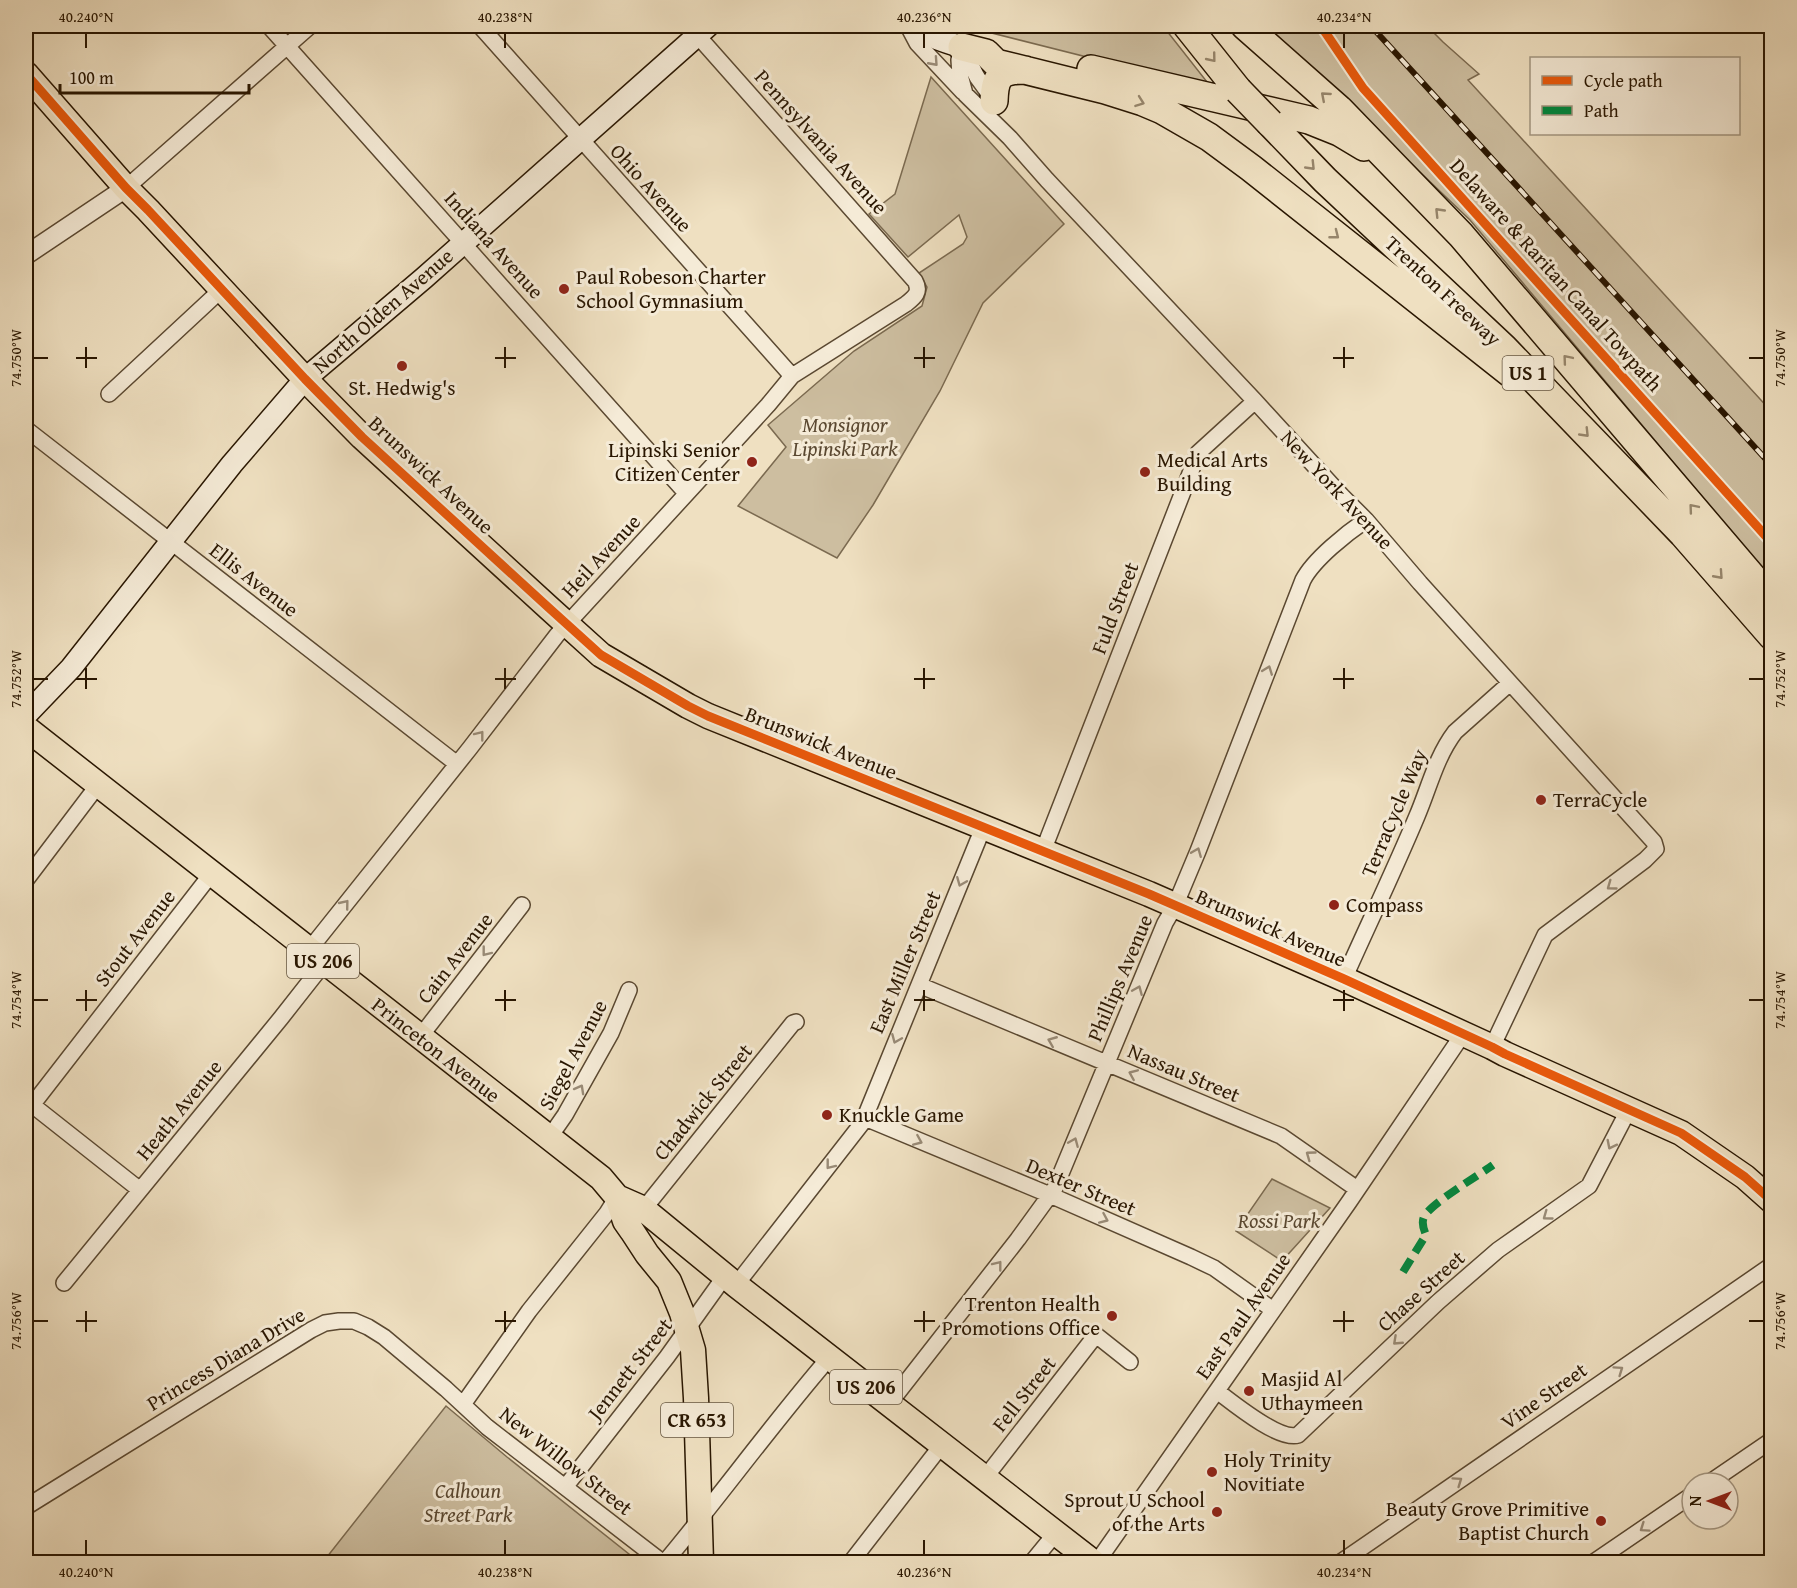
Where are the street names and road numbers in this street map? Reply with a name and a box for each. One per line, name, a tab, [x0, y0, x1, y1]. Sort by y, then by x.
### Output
street label: Pennsylvania Avenue	[748, 62, 895, 221]
street label: Ohio Avenue	[603, 136, 700, 239]
street label: Delaware & Raritan Canal Towpath	[1443, 151, 1670, 398]
street label: Indiana Avenue	[437, 184, 552, 306]
street label: Trenton Freeway	[1378, 228, 1509, 353]
street label: North Olden Avenue	[305, 241, 460, 381]
road number: US 1	[1502, 356, 1553, 390]
street label: Brunswick Avenue	[362, 408, 501, 541]
street label: New York Avenue	[1274, 423, 1401, 557]
street label: Heil Avenue	[554, 507, 648, 605]
street label: Ellis Avenue	[203, 535, 306, 624]
street label: Fuld Street	[1083, 557, 1146, 658]
street label: Brunswick Avenue	[740, 698, 902, 787]
street label: TerraCycle Way	[1353, 743, 1435, 882]
street label: Brunswick Avenue	[1191, 881, 1351, 975]
street label: Stout Avenue	[87, 882, 183, 993]
street label: East Miller Street	[861, 885, 949, 1038]
street label: Cain Avenue	[409, 905, 500, 1010]
street label: Phillips Avenue	[1079, 909, 1160, 1046]
road number: US 206	[287, 944, 359, 978]
street label: Princeton Avenue	[365, 989, 507, 1110]
street label: Siegel Avenue	[530, 994, 615, 1116]
street label: Nassau Street	[1123, 1035, 1246, 1110]
street label: Chadwick Street	[646, 1036, 760, 1167]
street label: Heath Avenue	[128, 1052, 229, 1167]
street label: Dexter Street	[1021, 1149, 1141, 1224]
street label: Chase Street	[1370, 1242, 1472, 1339]
street label: East Paul Avenue	[1187, 1246, 1298, 1385]
street label: Princess Diana Drive	[141, 1299, 311, 1418]
street label: Jennett Street	[578, 1310, 680, 1429]
street label: Fell Street	[984, 1349, 1064, 1438]
street label: Vine Street	[1494, 1354, 1594, 1437]
road number: US 206	[830, 1370, 902, 1404]
street label: New Willow Street	[493, 1399, 640, 1523]
road number: CR 653	[661, 1403, 733, 1437]

